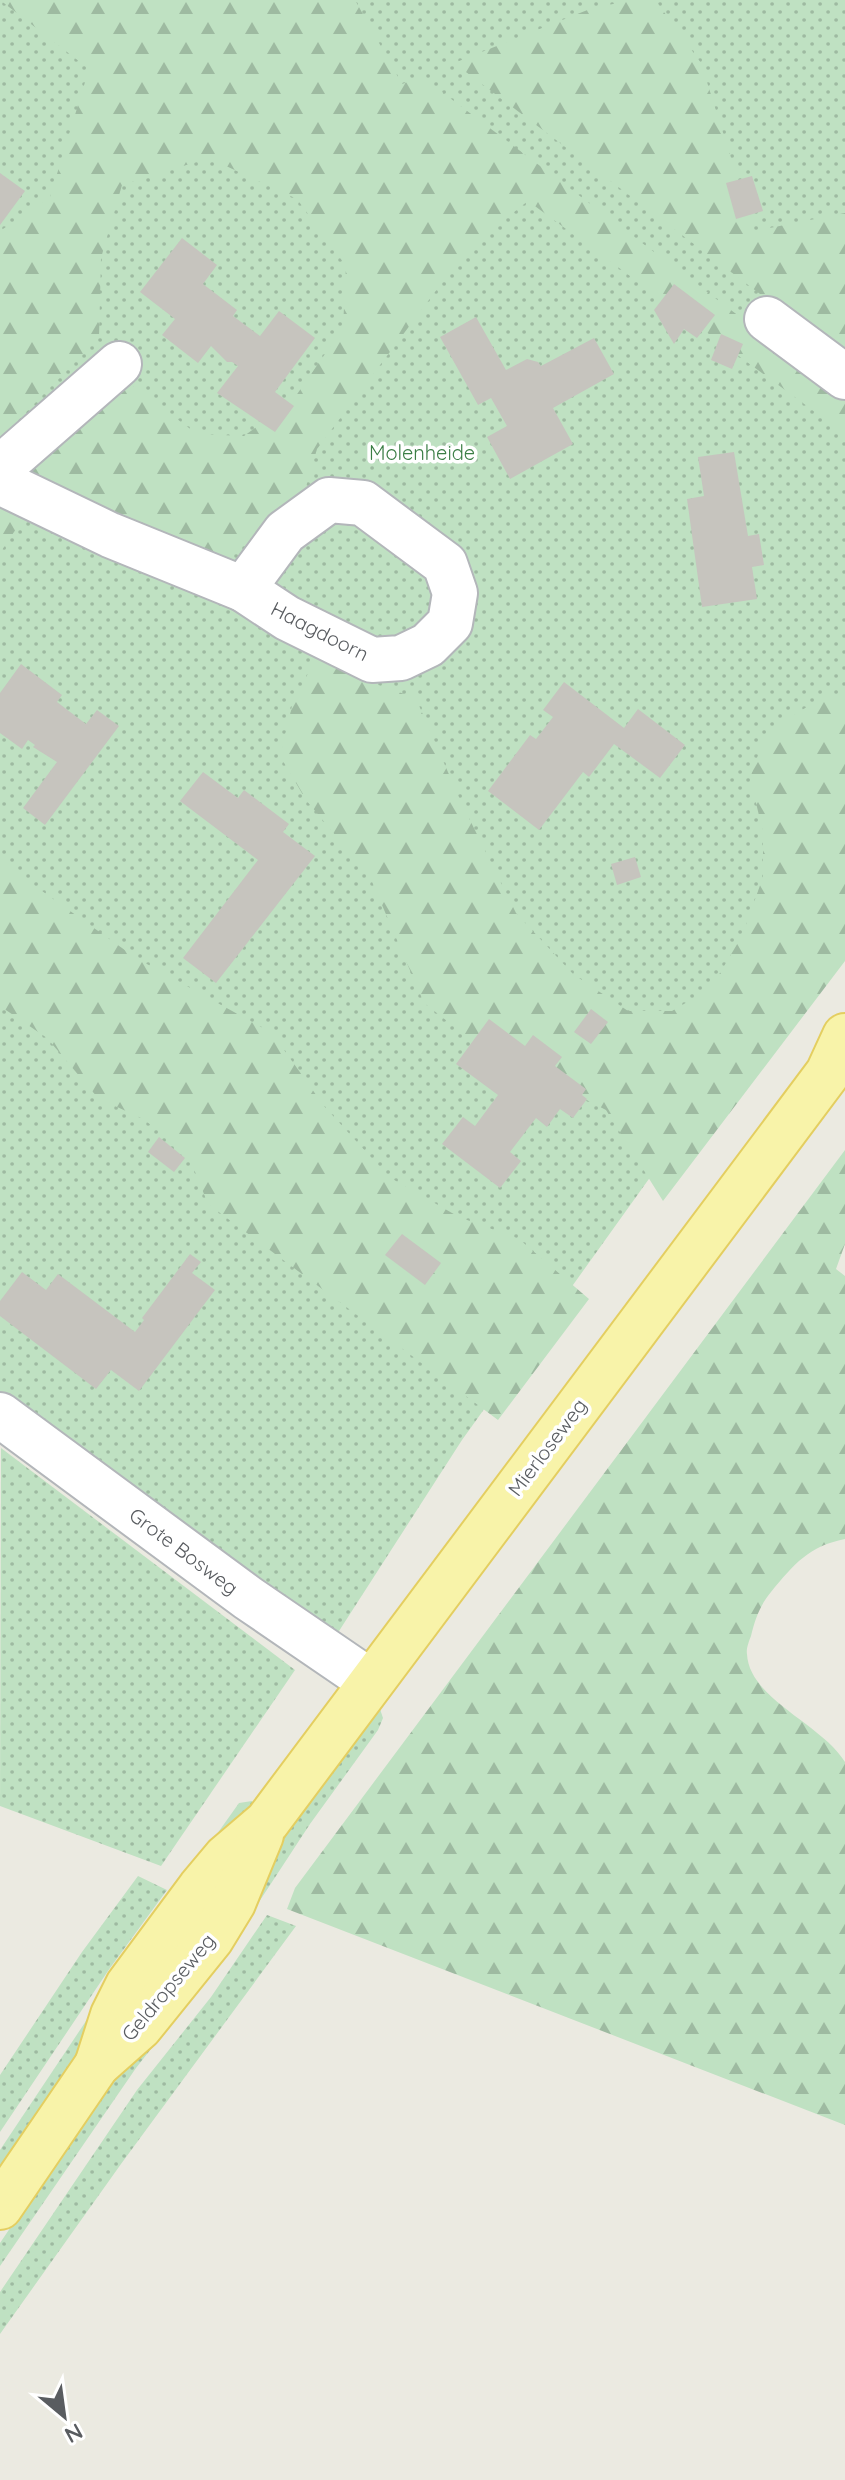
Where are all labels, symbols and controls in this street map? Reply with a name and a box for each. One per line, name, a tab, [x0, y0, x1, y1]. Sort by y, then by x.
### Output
park label: Molenheide	[369, 440, 475, 465]
street label: Haagdoorn	[267, 596, 373, 666]
street label: Mierloseweg	[502, 1393, 592, 1501]
street label: Grote Bosweg	[125, 1502, 243, 1600]
street label: Geldropseweg	[116, 1928, 220, 2046]
north arrow	[24, 2376, 104, 2456]
text: N	[60, 2417, 88, 2450]

